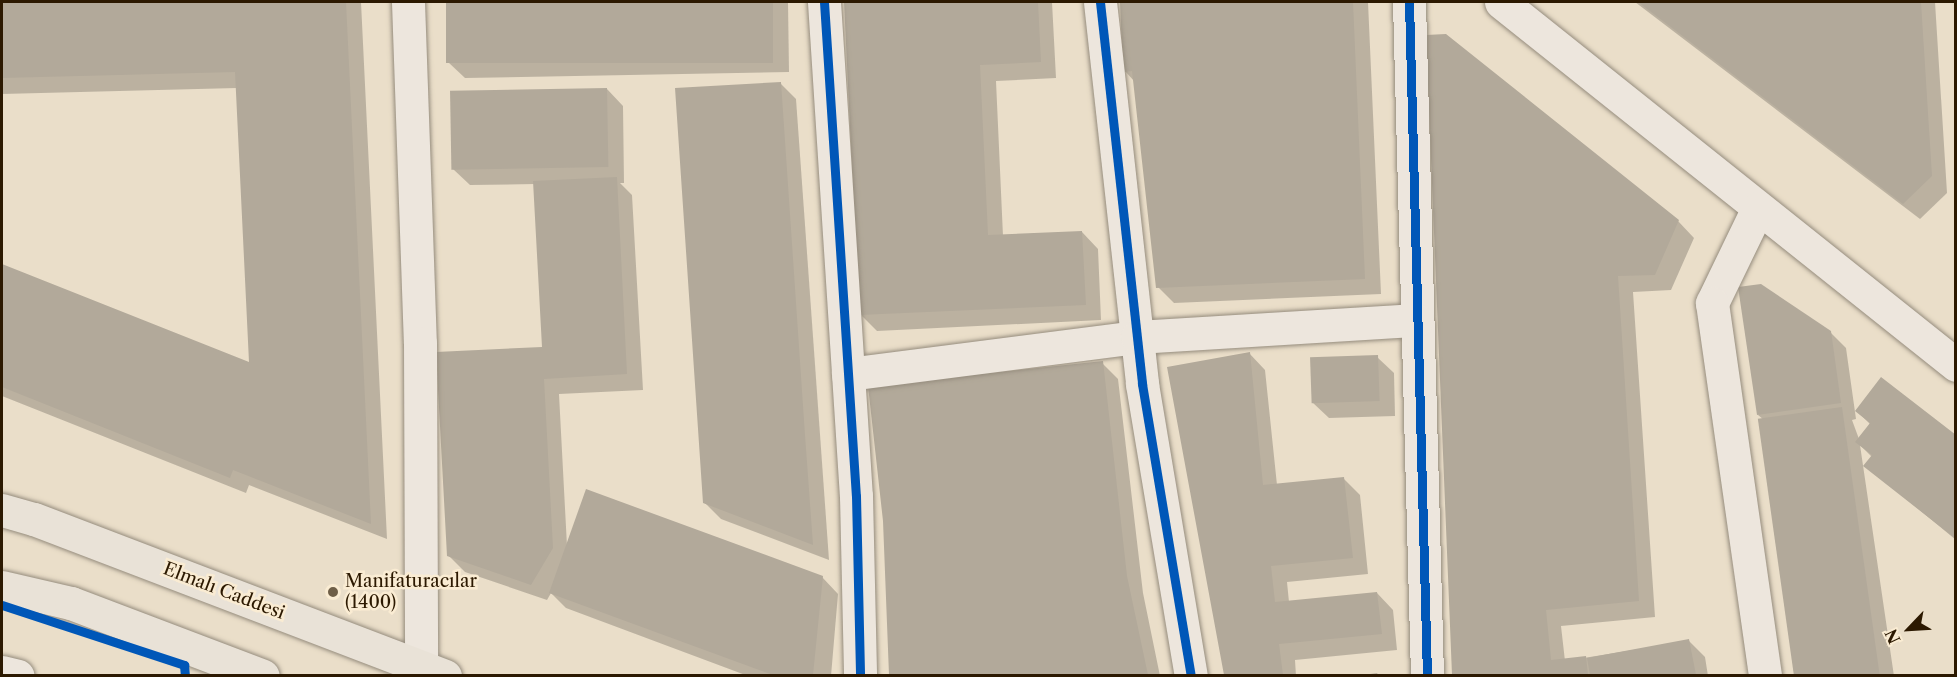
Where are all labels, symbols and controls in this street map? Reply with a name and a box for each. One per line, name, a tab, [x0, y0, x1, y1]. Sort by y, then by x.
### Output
street label: Elmalı Caddesi	[160, 558, 288, 624]
place label: Manifaturacılar (1400)	[345, 571, 477, 614]
marker: Manifaturacılar (1400)	[326, 585, 340, 599]
north arrow	[1879, 599, 1939, 659]
text: N	[1881, 626, 1905, 647]

